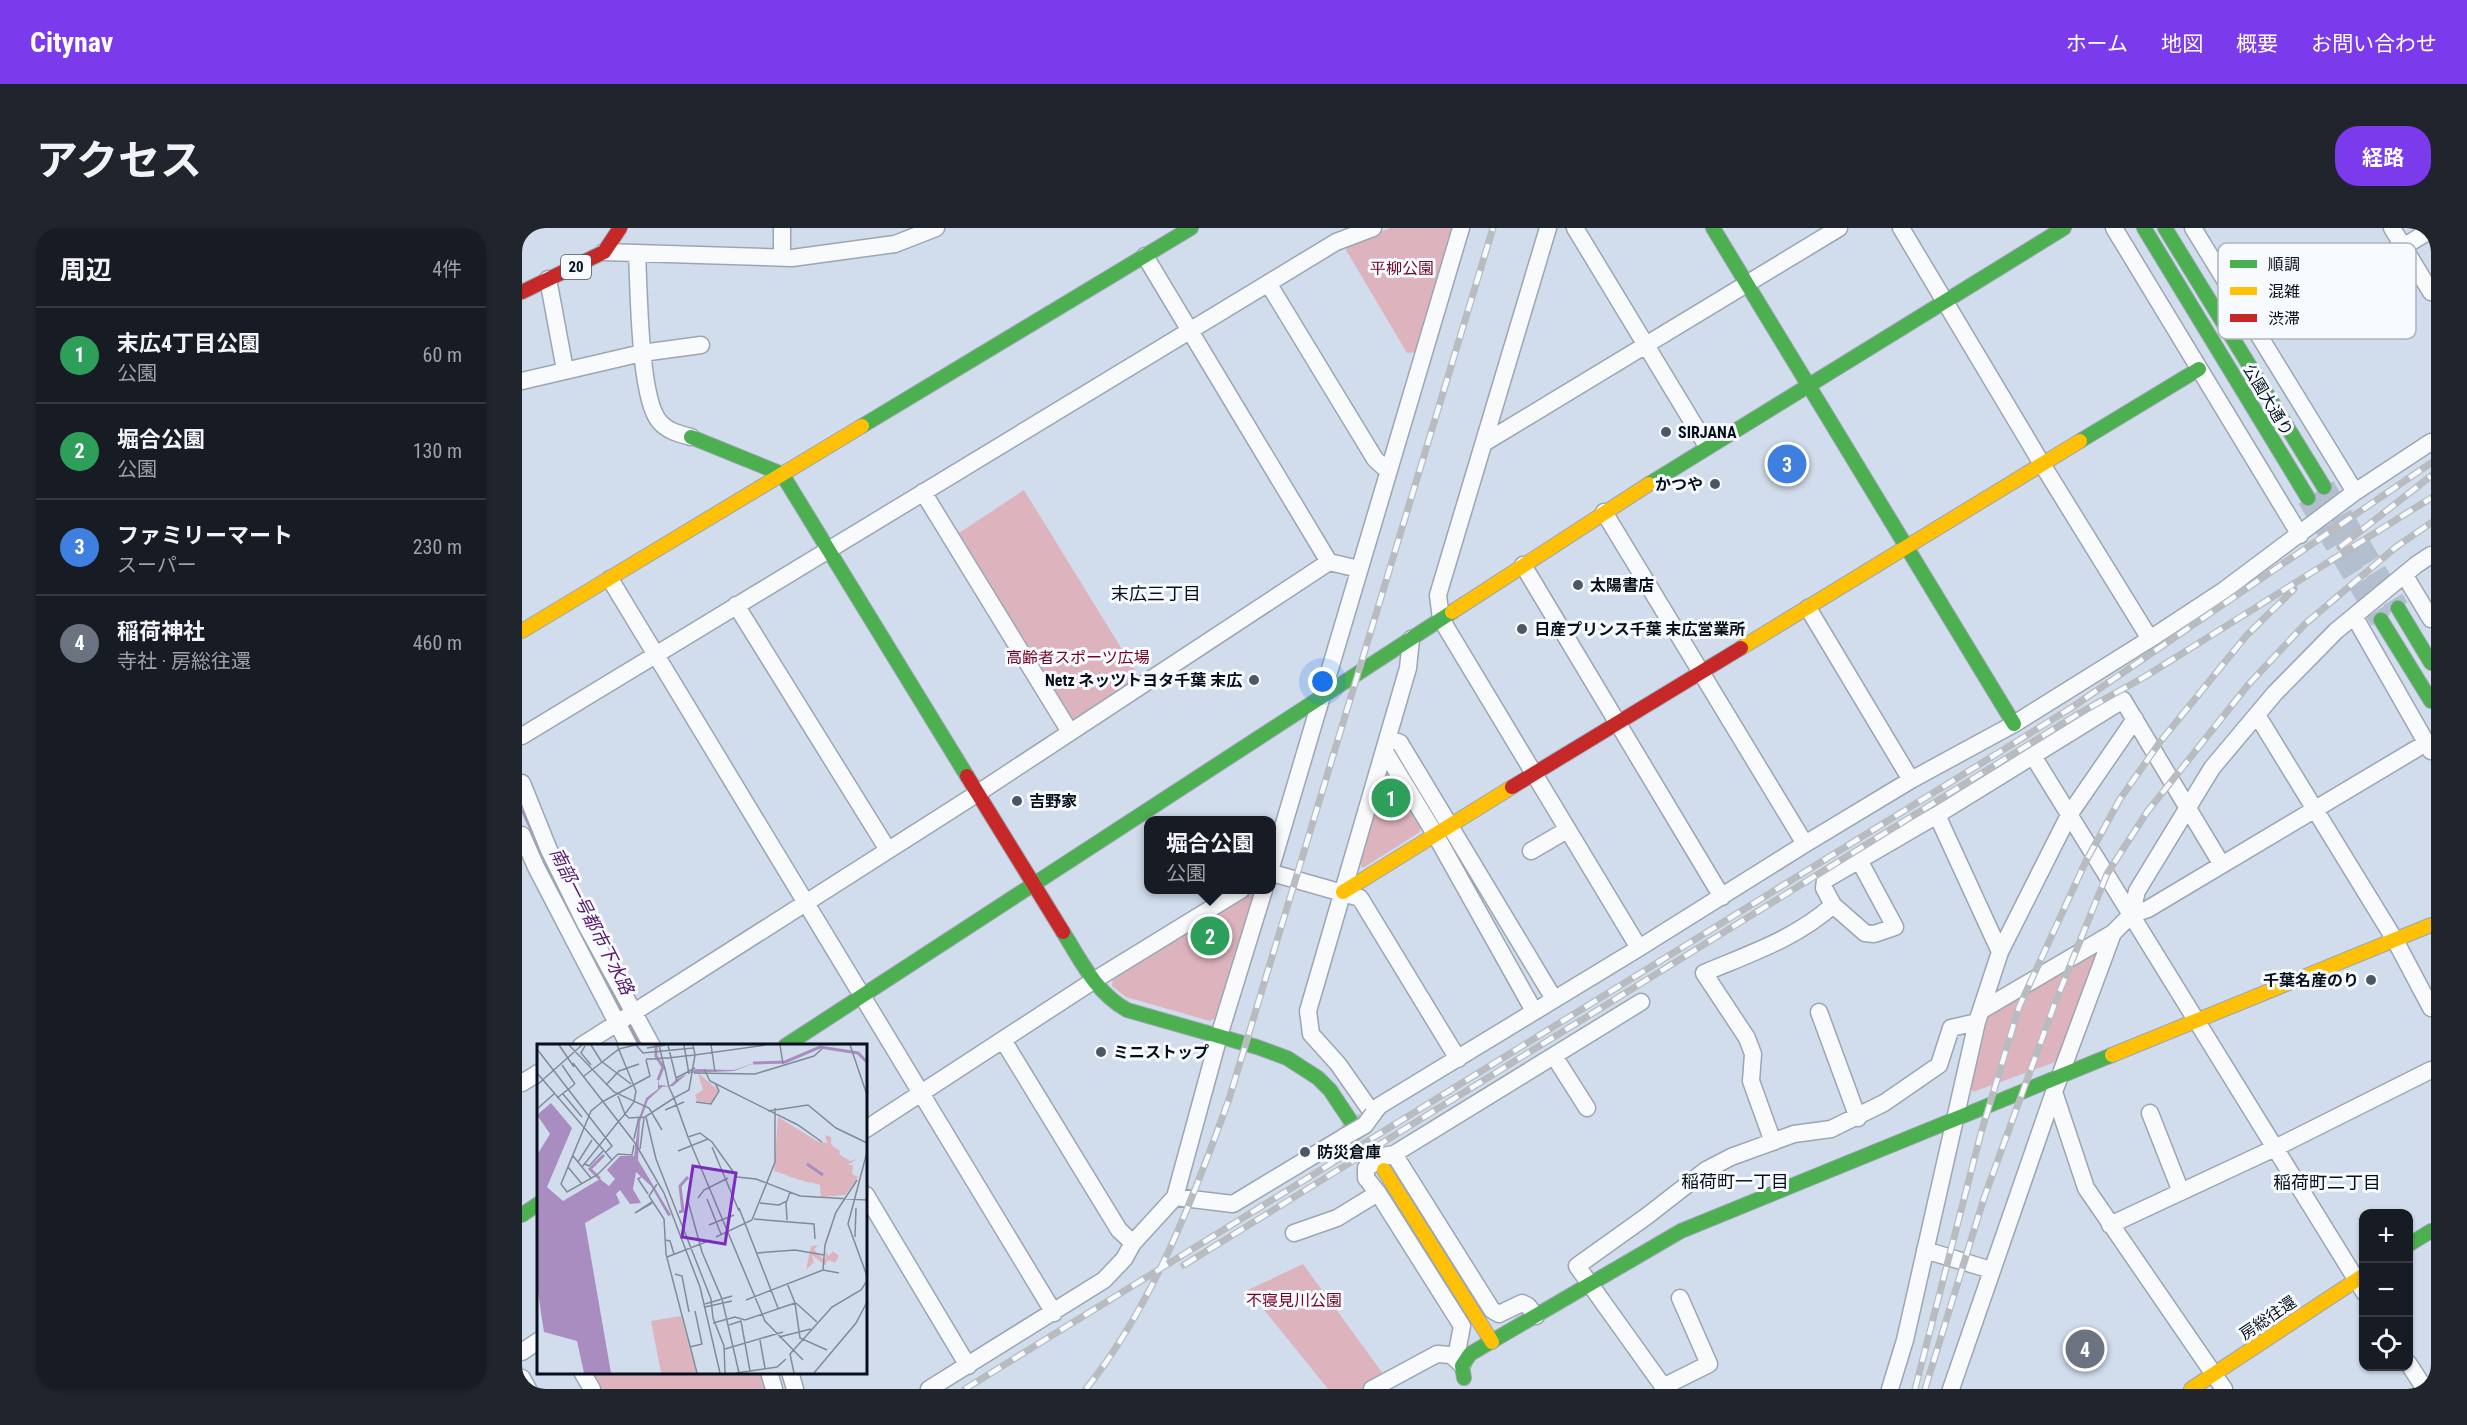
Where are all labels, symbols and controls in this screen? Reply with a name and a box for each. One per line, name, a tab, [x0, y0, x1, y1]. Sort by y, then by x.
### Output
text: Citynav	[30, 26, 113, 59]
text: ホーム	[2066, 32, 2128, 56]
text: 地図	[2161, 32, 2203, 56]
text: 概要	[2236, 32, 2278, 56]
text: お問い合わせ	[2311, 32, 2437, 56]
button: 経路	[2335, 126, 2431, 186]
text: アクセス	[36, 136, 202, 185]
legend	[2218, 243, 2416, 339]
text: 周辺	[60, 255, 112, 285]
road number: 20	[561, 255, 591, 279]
text: 順調	[2268, 255, 2300, 274]
text: 4件	[432, 257, 462, 281]
park label: 平柳公園	[1370, 259, 1434, 278]
text: 混雑	[2268, 282, 2300, 301]
text: 渋滞	[2268, 309, 2300, 328]
text: 末広4丁目公園	[117, 331, 260, 356]
text: 1	[74, 343, 85, 367]
text: 60 m	[423, 343, 462, 367]
text: 公園	[117, 361, 157, 385]
street label: 公園大通り	[2239, 361, 2297, 439]
place label: SIRJANA	[1678, 423, 1737, 442]
marker: SIRJANA	[1659, 425, 1673, 439]
text: 堀合公園	[117, 427, 205, 452]
text: 2	[74, 439, 85, 463]
text: 130 m	[413, 439, 462, 463]
pin: 3	[1768, 442, 1806, 486]
text: 公園	[117, 457, 157, 481]
place label: かつや	[1655, 475, 1703, 494]
marker: かつや	[1708, 477, 1722, 491]
text: ファミリーマート	[117, 523, 293, 548]
text: 3	[74, 535, 85, 559]
text: 230 m	[413, 535, 462, 559]
text: スーパー	[117, 553, 197, 577]
place label: 太陽書店	[1590, 576, 1654, 595]
marker: 太陽書店	[1571, 578, 1585, 592]
district label: 末広三丁目	[1111, 583, 1201, 604]
text: 稲荷神社	[117, 619, 205, 644]
place label: 日産プリンス千葉 末広営業所	[1534, 620, 1745, 639]
marker: 日産プリンス千葉 末広営業所	[1515, 622, 1529, 636]
text: 4	[74, 631, 85, 655]
text: 460 m	[413, 631, 462, 655]
park label: 高齢者スポーツ広場	[1006, 648, 1150, 667]
text: 寺社 · 房総往還	[117, 649, 251, 673]
your location	[1308, 667, 1337, 696]
place label: Netz ネッツトヨタ千葉 末広	[1045, 671, 1243, 690]
marker: Netz ネッツトヨタ千葉 末広	[1247, 673, 1261, 687]
pin: 1	[1372, 776, 1410, 820]
place label: 吉野家	[1029, 792, 1077, 811]
marker: 吉野家	[1010, 794, 1024, 808]
popup	[1144, 816, 1276, 894]
text: 堀合公園	[1166, 831, 1254, 856]
water label: 南部一号都市下水路	[546, 844, 639, 1000]
text: 公園	[1166, 861, 1206, 885]
pin: 2	[1190, 914, 1230, 958]
place label: 千葉名産のり	[2263, 971, 2359, 990]
marker: 千葉名産のり	[2364, 973, 2378, 987]
place label: ミニストップ	[1113, 1043, 1209, 1062]
inset map	[537, 1044, 867, 1374]
marker: ミニストップ	[1094, 1045, 1108, 1059]
place label: 防災倉庫	[1317, 1143, 1381, 1162]
marker: 防災倉庫	[1298, 1145, 1312, 1159]
district label: 稲荷町一丁目	[1681, 1171, 1789, 1192]
district label: 稲荷町二丁目	[2273, 1172, 2381, 1193]
map controls	[2359, 1209, 2413, 1371]
button: +	[2359, 1209, 2413, 1263]
button: −	[2359, 1263, 2413, 1317]
park label: 不寝見川公園	[1246, 1291, 1342, 1310]
street label: 房総往還	[2236, 1292, 2300, 1344]
button: locate	[2359, 1317, 2413, 1371]
pin: 4	[2066, 1326, 2104, 1372]

